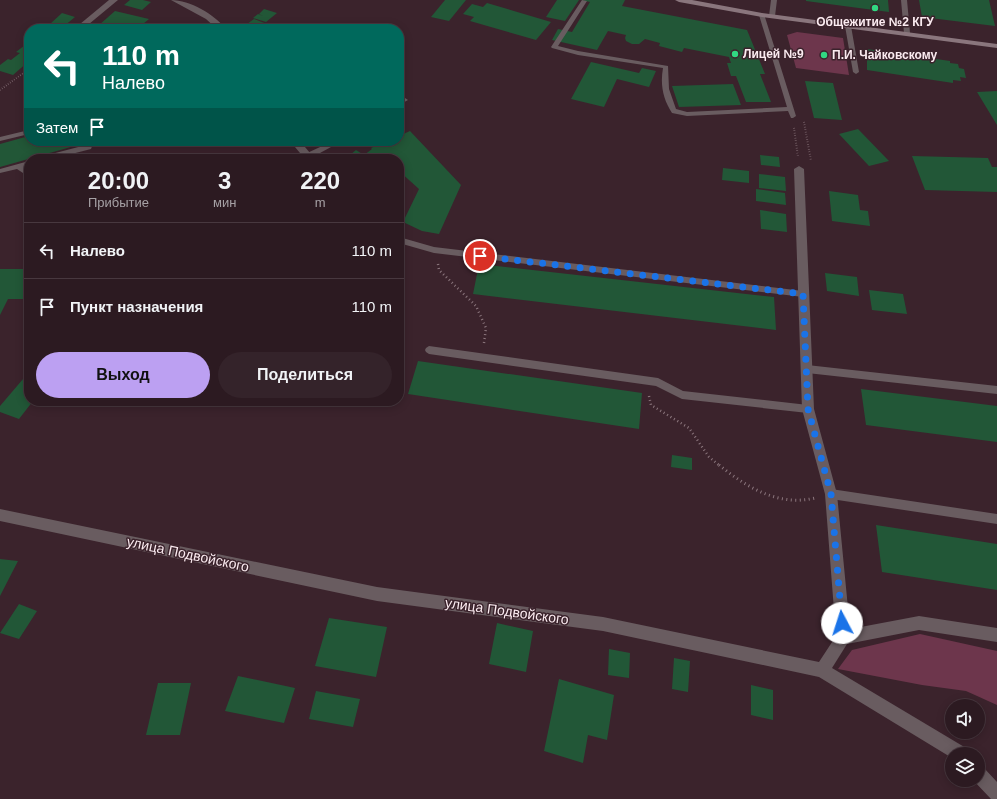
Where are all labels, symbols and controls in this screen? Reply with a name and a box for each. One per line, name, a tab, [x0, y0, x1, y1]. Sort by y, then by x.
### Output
marker: Общежитие №2 КГУ	[870, 3, 880, 13]
place label: Общежитие №2 КГУ	[816, 15, 934, 29]
icon: left	[36, 40, 88, 92]
text: 110 m	[102, 40, 180, 71]
place label: Лицей №9	[743, 47, 804, 61]
place label: П.И. Чайковскому	[832, 48, 937, 62]
marker: Лицей №9	[730, 49, 740, 59]
marker: П.И. Чайковскому	[819, 50, 829, 60]
text: Налево	[102, 73, 165, 93]
icon: arrive	[86, 116, 108, 138]
text: Затем	[36, 119, 78, 136]
text: 20:00	[88, 167, 149, 194]
text: 3	[218, 167, 231, 194]
text: 220	[300, 167, 340, 194]
text: Прибытие	[88, 195, 149, 210]
text: мин	[213, 195, 236, 210]
text: m	[315, 195, 326, 210]
pin	[463, 239, 497, 273]
icon: left	[36, 240, 58, 262]
text: Налево	[70, 242, 125, 259]
text: 110 m	[351, 242, 392, 259]
icon: arrive	[469, 245, 491, 267]
icon: arrive	[36, 296, 58, 318]
text: Пункт назначения	[70, 298, 203, 315]
text: 110 m	[351, 298, 392, 315]
button: Выход	[36, 352, 210, 398]
button: Поделиться	[218, 352, 392, 398]
street label: улица Подвойского	[125, 533, 251, 575]
street label: улица Подвойского	[444, 594, 570, 628]
position arrow	[821, 602, 863, 644]
map controls	[945, 699, 985, 787]
button: sound	[945, 699, 985, 739]
button: layers	[945, 747, 985, 787]

